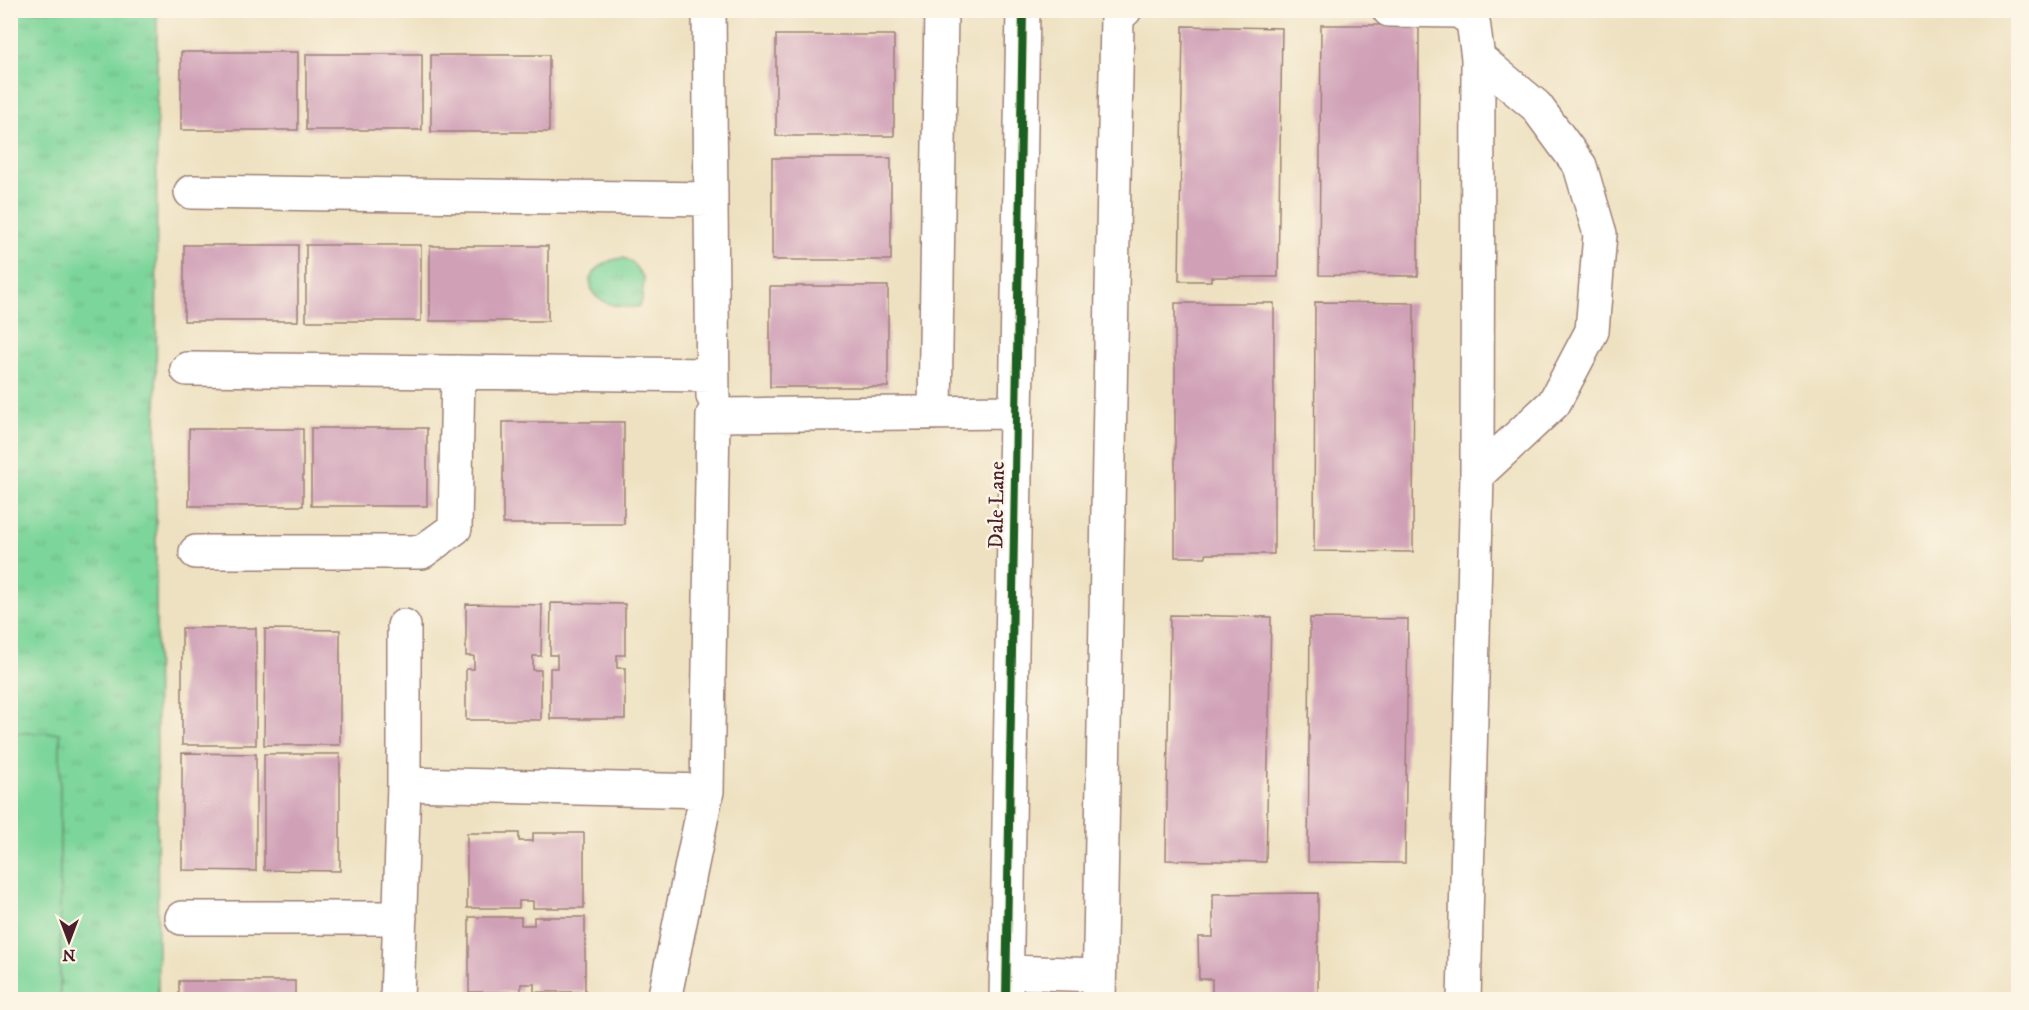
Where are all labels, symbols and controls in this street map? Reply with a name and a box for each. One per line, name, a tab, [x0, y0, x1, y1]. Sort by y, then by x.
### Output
street label: Dale Lane	[983, 461, 1011, 549]
north arrow	[39, 911, 99, 971]
text: N	[62, 945, 76, 965]

